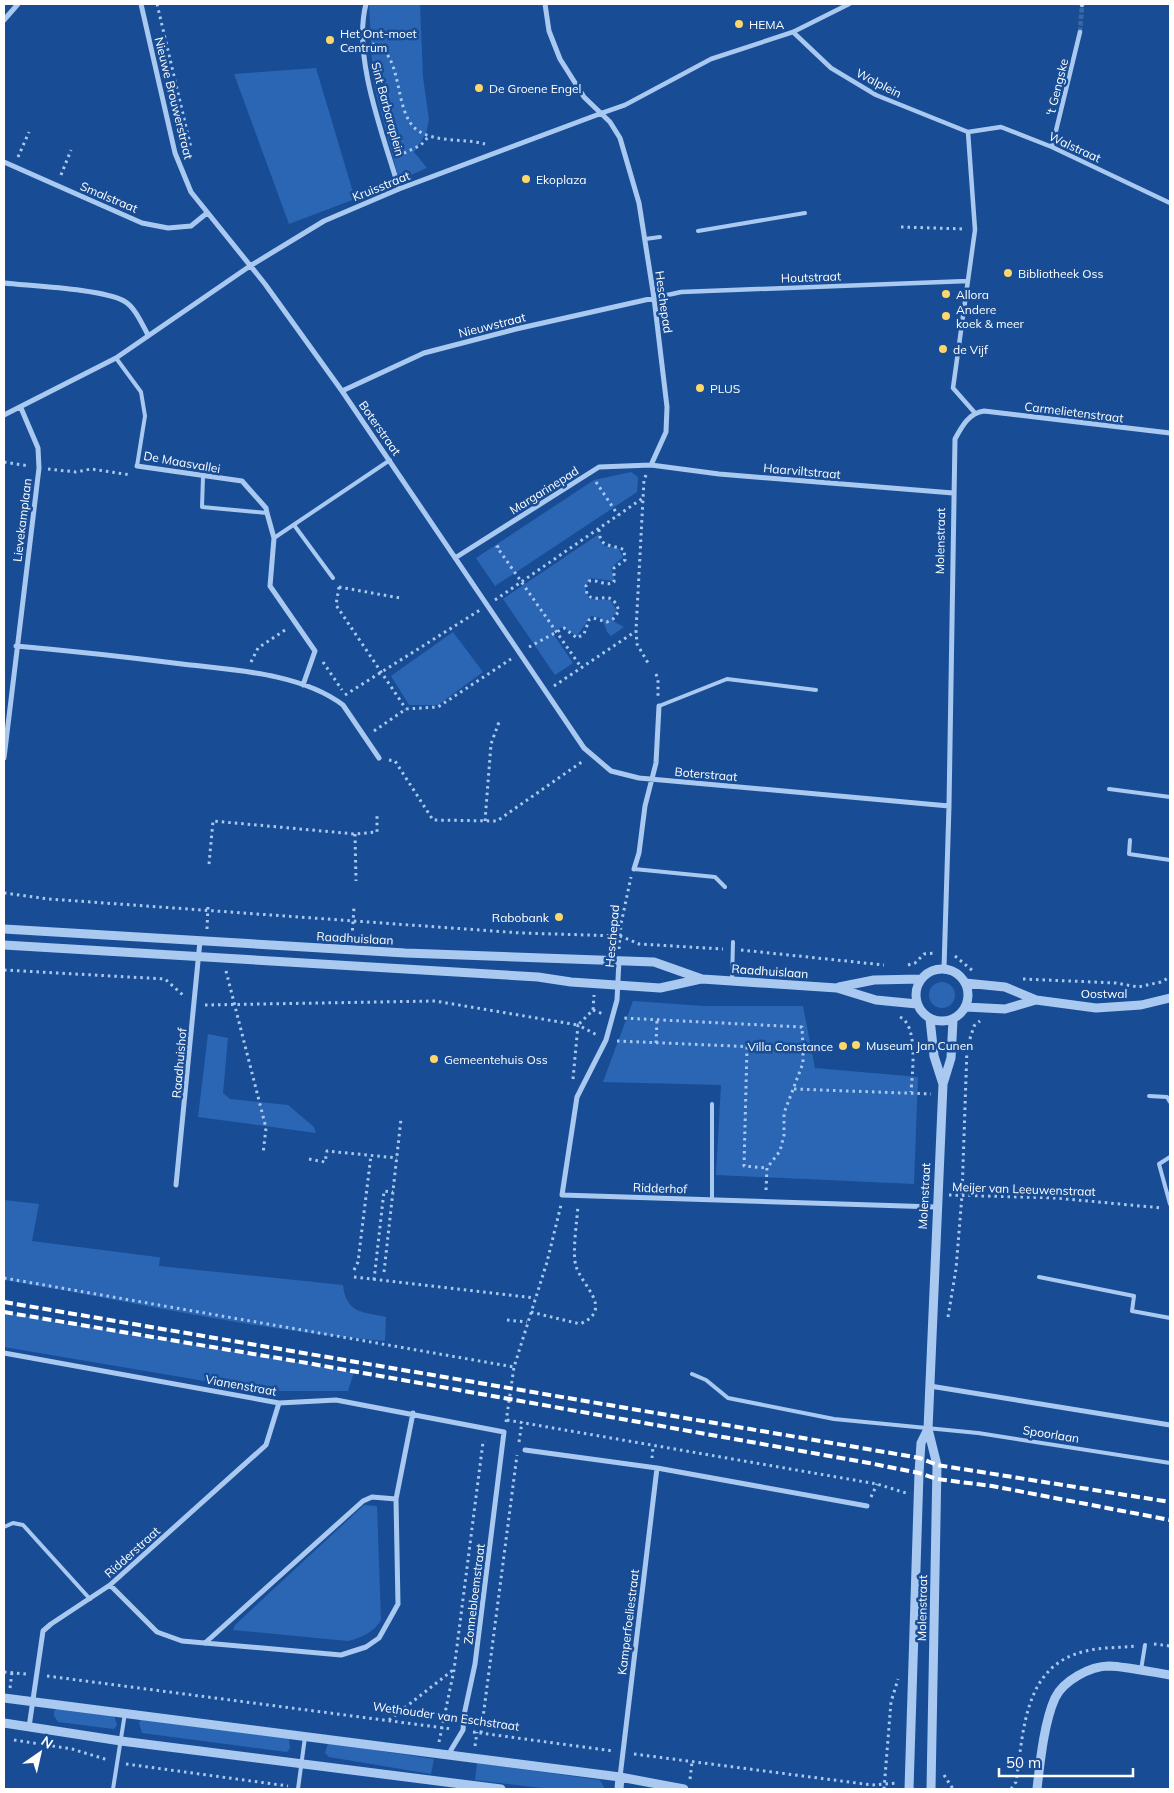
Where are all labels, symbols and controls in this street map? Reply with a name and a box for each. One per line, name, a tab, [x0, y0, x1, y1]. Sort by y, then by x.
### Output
place label: HEMA	[749, 17, 785, 32]
marker: HEMA	[733, 18, 745, 30]
place label: Het Ont-moet Centrum	[340, 26, 417, 55]
marker: Het Ont-moet Centrum	[324, 34, 336, 46]
street label: Nieuwe Brouwerstraat	[152, 35, 196, 161]
street label: 't Gengske	[1043, 57, 1071, 117]
street label: Sint Barbaraplein	[368, 60, 408, 158]
street label: Walplein	[854, 65, 904, 101]
place label: De Groene Engel	[489, 81, 581, 96]
marker: De Groene Engel	[473, 82, 485, 94]
street label: Walstraat	[1047, 128, 1103, 166]
street label: Kruisstraat	[350, 168, 412, 204]
place label: Ekoplaza	[536, 172, 587, 187]
marker: Ekoplaza	[520, 173, 532, 185]
street label: Smalstraat	[78, 178, 140, 216]
place label: Bibliotheek Oss	[1018, 266, 1104, 281]
marker: Bibliotheek Oss	[1002, 267, 1014, 279]
street label: Houtstraat	[781, 268, 841, 286]
street label: Heschepad	[652, 270, 676, 334]
place label: Allora	[956, 287, 989, 302]
marker: Allora	[940, 288, 952, 300]
place label: Andere koek & meer	[956, 302, 1024, 331]
street label: Nieuwstraat	[457, 309, 527, 341]
marker: Andere koek & meer	[940, 310, 952, 322]
place label: de Vijf	[953, 342, 989, 357]
marker: de Vijf	[937, 343, 949, 355]
place label: PLUS	[710, 381, 740, 396]
marker: PLUS	[694, 382, 706, 394]
street label: Boterstraat	[356, 398, 404, 458]
street label: Carmelietenstraat	[1024, 398, 1124, 426]
street label: De Maasvallei	[142, 448, 222, 476]
street label: Haarviltstraat	[763, 460, 841, 482]
street label: Margarinepad	[507, 463, 581, 517]
street label: Lievekamplaan	[9, 477, 35, 563]
street label: Molenstraat	[932, 508, 948, 574]
street label: Boterstraat	[674, 764, 738, 784]
street label: Heschepad	[602, 904, 622, 968]
place label: Rabobank	[492, 910, 550, 925]
marker: Rabobank	[553, 911, 565, 923]
street label: Raadhuislaan	[316, 928, 394, 948]
street label: Raadhuislaan	[731, 961, 809, 981]
street label: Oostwal	[1081, 986, 1127, 1001]
street label: Raadhuishof	[168, 1026, 190, 1099]
place label: Museum Jan Cunen	[866, 1038, 973, 1053]
place label: Villa Constance	[747, 1039, 833, 1054]
marker: Museum Jan Cunen	[850, 1039, 862, 1051]
marker: Villa Constance	[837, 1040, 849, 1052]
place label: Gemeentehuis Oss	[444, 1052, 548, 1067]
marker: Gemeentehuis Oss	[428, 1053, 440, 1065]
street label: Molenstraat	[915, 1162, 933, 1230]
street label: Meijer van Leeuwenstraat	[952, 1179, 1096, 1199]
street label: Ridderhof	[633, 1180, 688, 1196]
street label: Vianenstraat	[204, 1371, 278, 1399]
street label: Spoorlaan	[1022, 1422, 1080, 1446]
street label: Ridderstraat	[101, 1523, 163, 1581]
street label: Zonnebloemstraat	[460, 1543, 488, 1645]
street label: Kamperfoeliestraat	[614, 1568, 642, 1676]
street label: Molenstraat	[914, 1575, 930, 1641]
street label: Wethouder van Eschstraat	[372, 1698, 520, 1734]
north arrow	[15, 1728, 65, 1778]
text: N	[38, 1732, 57, 1753]
scale bar	[999, 1746, 1133, 1778]
text: 50 m	[1006, 1753, 1041, 1772]

